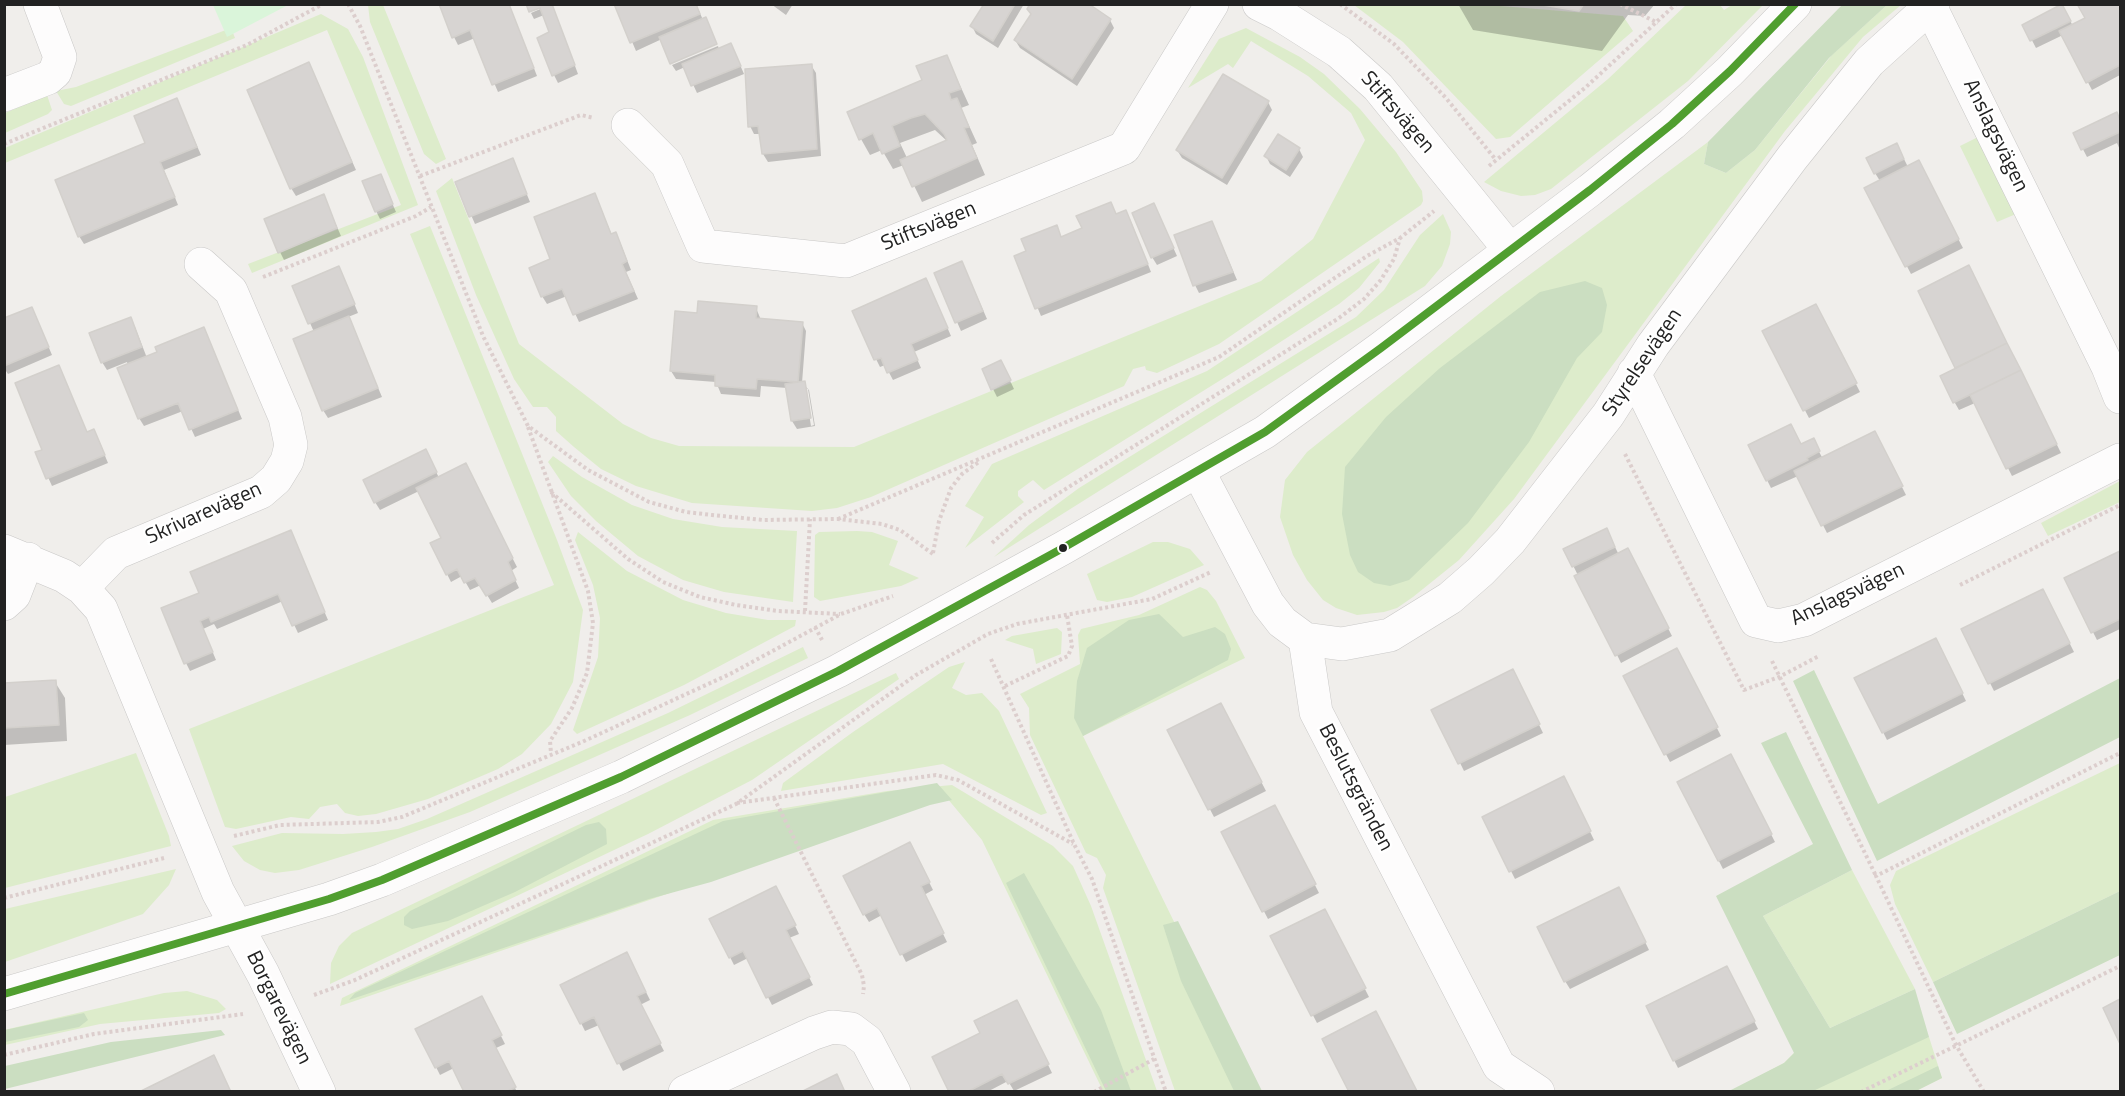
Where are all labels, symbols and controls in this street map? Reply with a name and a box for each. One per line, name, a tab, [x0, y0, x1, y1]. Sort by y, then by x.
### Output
street label: Stiftsvägen	[1355, 67, 1439, 159]
street label: Anslagsvägen	[1957, 75, 2033, 197]
street label: Stiftsvägen	[878, 197, 980, 257]
street label: Styrelsevägen	[1598, 304, 1688, 422]
street label: Skrivarevägen	[142, 477, 266, 551]
unlabelled marker	[1057, 542, 1069, 554]
street label: Anslagsvägen	[1787, 558, 1909, 632]
street label: Beslutsgränden	[1312, 720, 1398, 856]
street label: Borgarevägen	[240, 947, 316, 1069]

